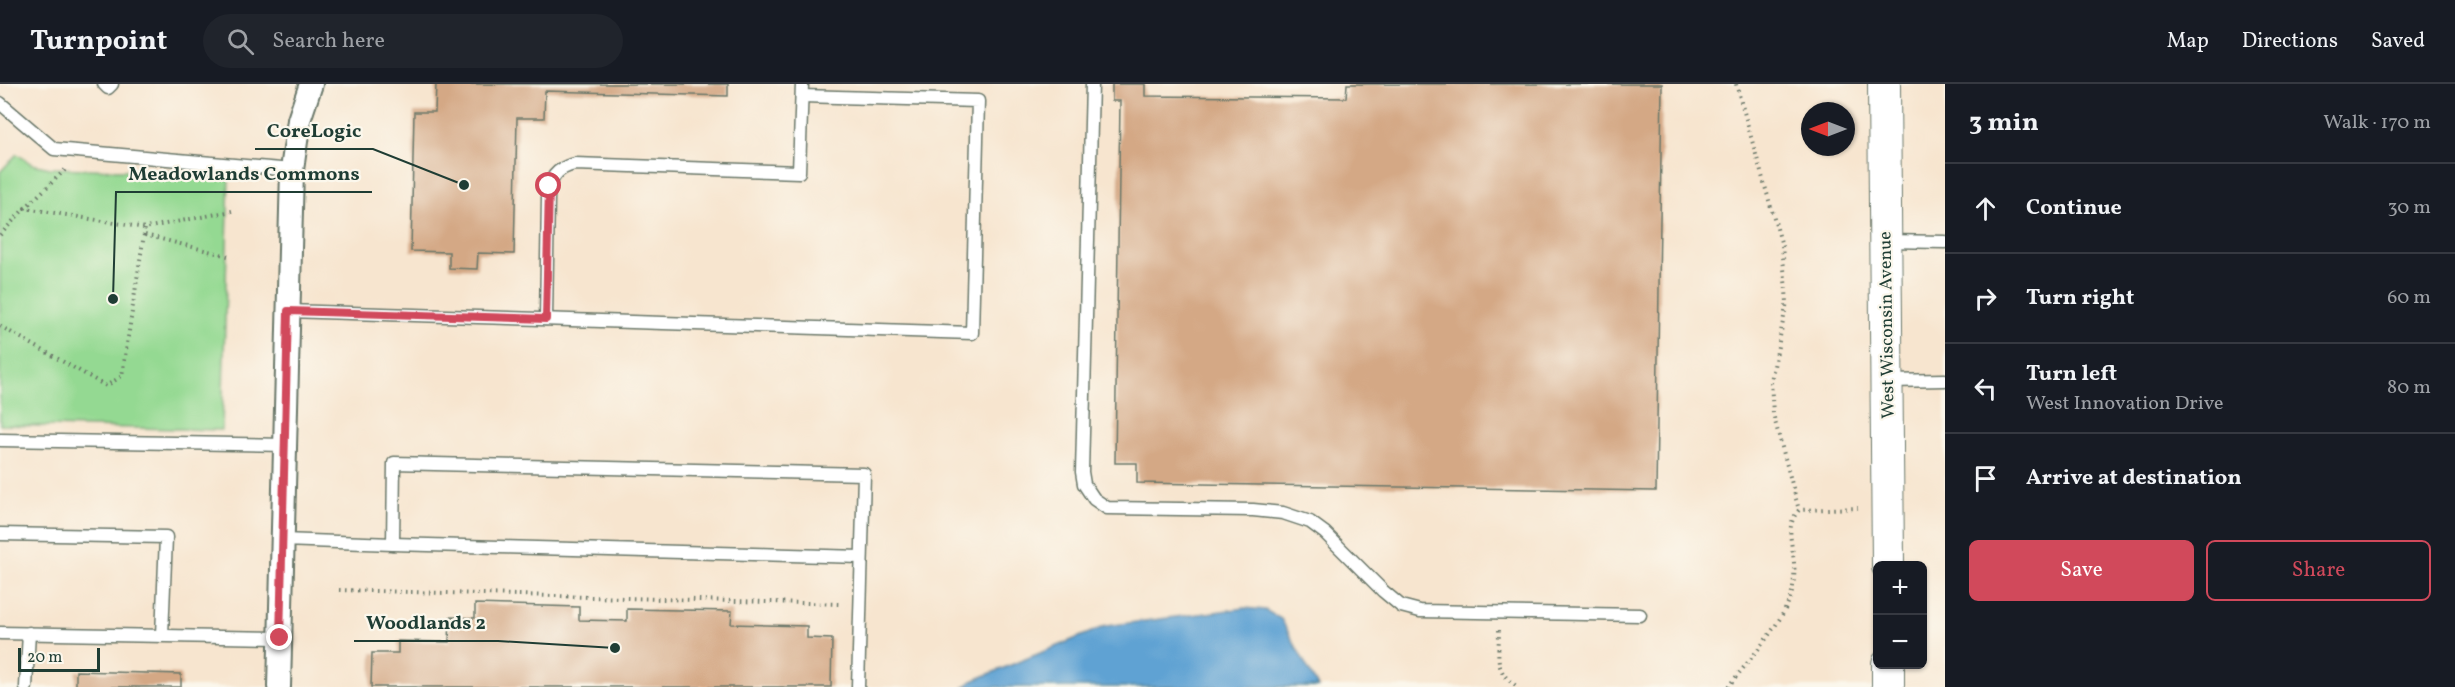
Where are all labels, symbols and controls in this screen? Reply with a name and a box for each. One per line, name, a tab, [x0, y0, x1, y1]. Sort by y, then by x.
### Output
search box	[203, 14, 623, 68]
text: Turnpoint	[30, 22, 167, 61]
icon: search	[224, 25, 257, 58]
text: Search here	[272, 26, 385, 57]
text: Map	[2167, 27, 2209, 56]
text: Directions	[2242, 27, 2338, 56]
text: Saved	[2371, 27, 2425, 56]
north arrow	[1801, 102, 1855, 156]
text: 3 min	[1969, 105, 2039, 141]
text: Walk · 170 m	[2323, 109, 2431, 137]
callout: CoreLogic	[255, 111, 373, 149]
text: CoreLogic	[267, 118, 361, 146]
callout: Meadowlands Commons	[116, 154, 372, 192]
text: Meadowlands Commons	[128, 161, 360, 189]
route start	[535, 172, 561, 198]
icon: ahead	[1969, 192, 2002, 225]
text: Continue	[2026, 193, 2122, 224]
text: 30 m	[2387, 194, 2431, 222]
street label: West Wisconsin Avenue	[1873, 231, 1902, 419]
icon: right	[1969, 282, 2002, 315]
text: Turn right	[2026, 283, 2134, 314]
text: 60 m	[2387, 284, 2431, 312]
text: Turn left	[2026, 359, 2117, 390]
icon: left	[1969, 372, 2002, 405]
text: 80 m	[2387, 374, 2431, 402]
text: West Innovation Drive	[2026, 390, 2224, 418]
icon: arrive	[1969, 462, 2002, 495]
text: Arrive at destination	[2026, 463, 2242, 494]
button: Save	[1969, 540, 2194, 601]
button: Share	[2206, 540, 2431, 601]
map controls	[1873, 561, 1927, 669]
button: +	[1873, 561, 1927, 615]
callout: Woodlands 2	[354, 603, 498, 641]
text: Woodlands 2	[366, 610, 486, 638]
button: −	[1873, 615, 1927, 669]
route end	[266, 624, 292, 650]
scale bar	[18, 645, 100, 672]
text: 20 m	[27, 647, 62, 669]

